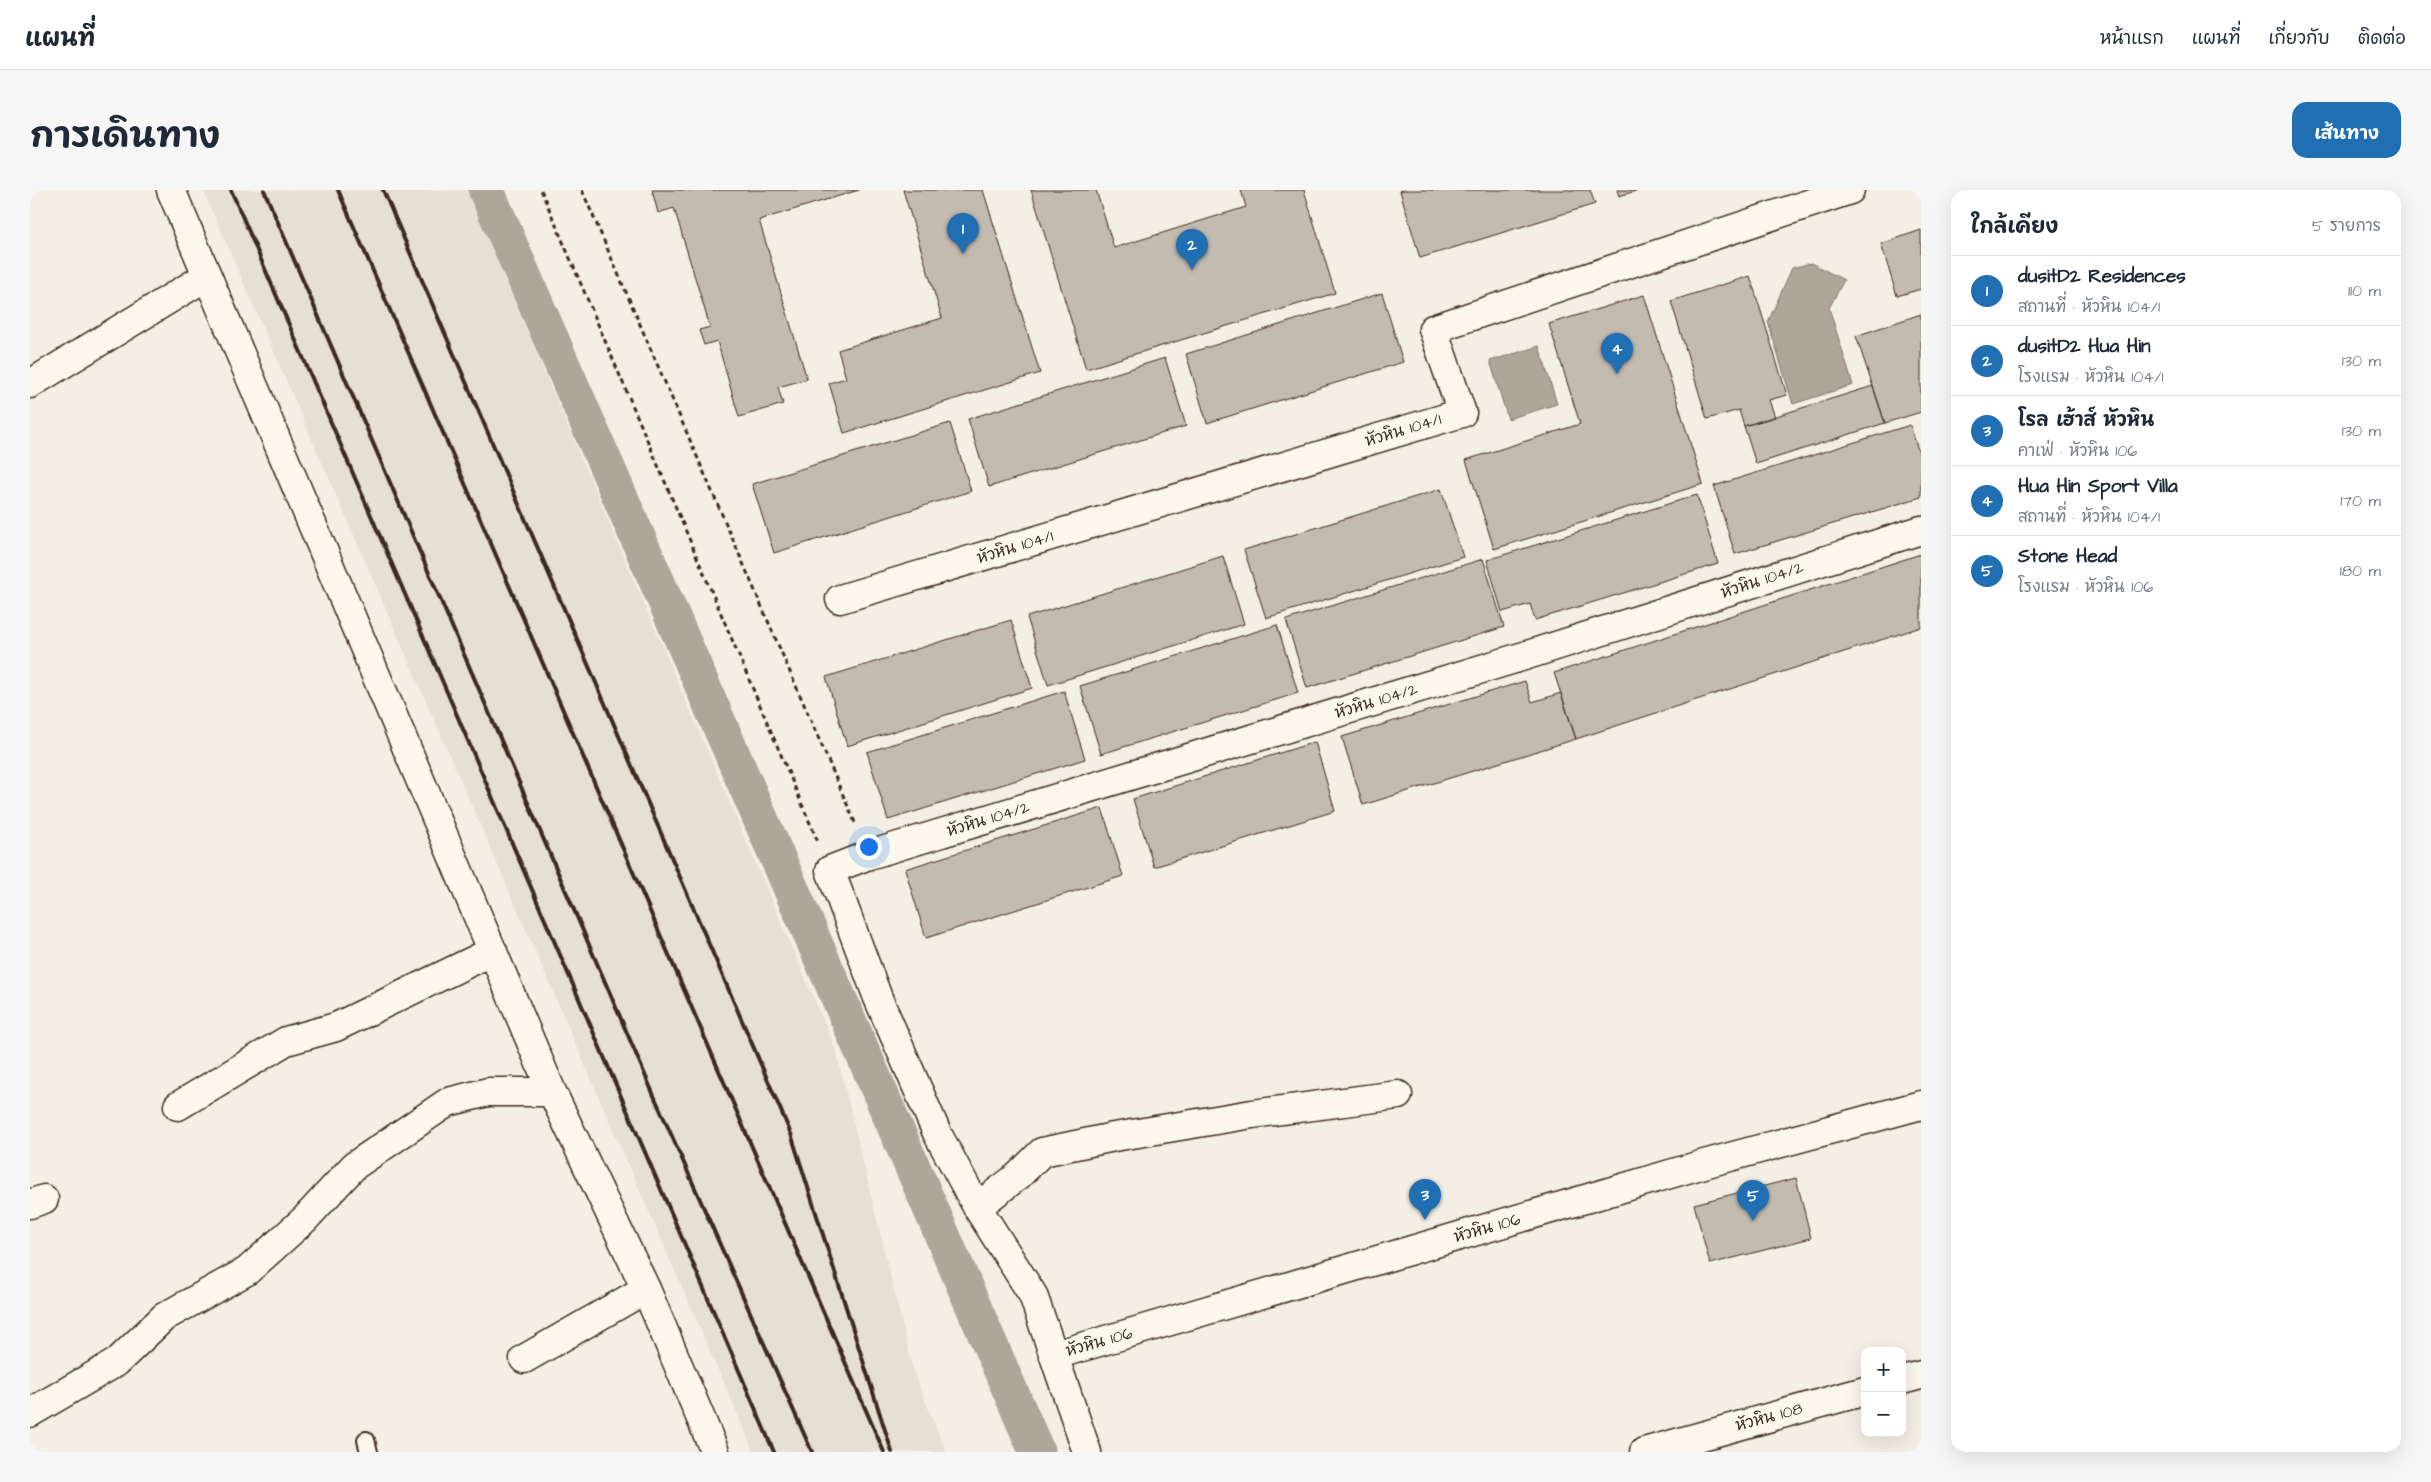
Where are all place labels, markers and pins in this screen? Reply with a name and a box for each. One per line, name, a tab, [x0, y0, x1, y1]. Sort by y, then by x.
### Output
pin: 1	[947, 213, 979, 254]
pin: 2	[1176, 229, 1208, 270]
pin: 4	[1601, 333, 1633, 374]
pin: 3	[1409, 1179, 1441, 1220]
pin: 5	[1737, 1180, 1769, 1221]

